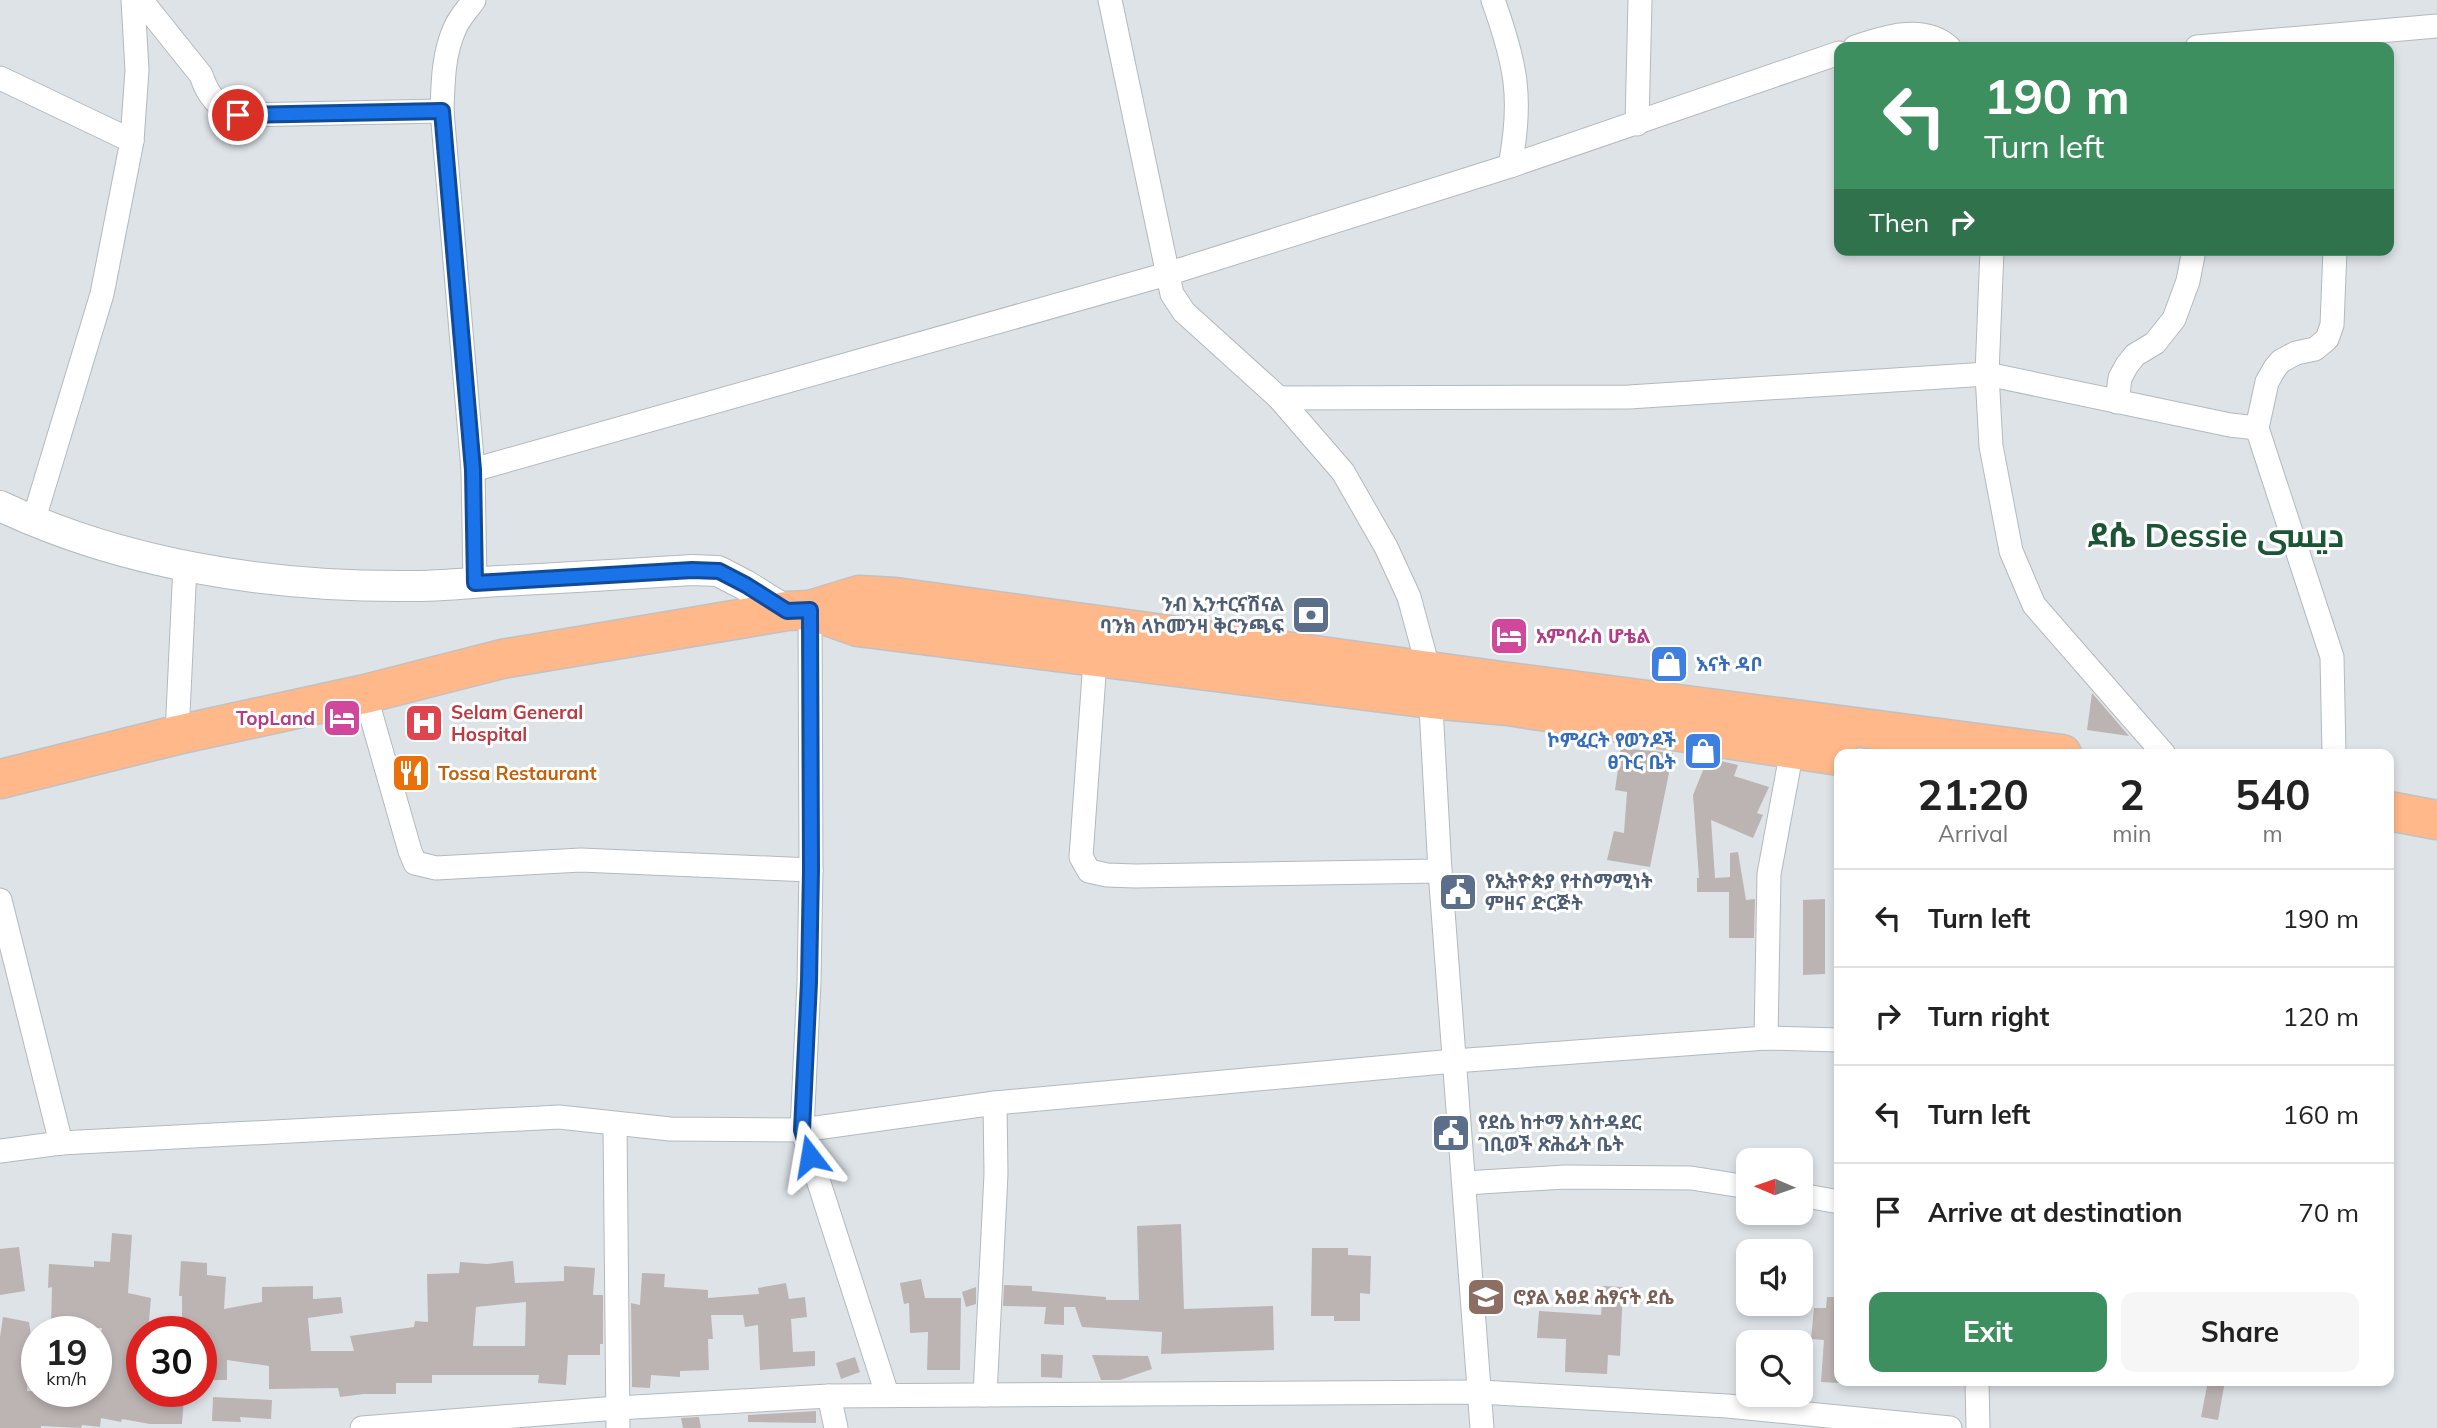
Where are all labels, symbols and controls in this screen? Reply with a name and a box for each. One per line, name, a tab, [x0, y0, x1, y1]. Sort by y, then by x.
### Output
text: 190 m	[1984, 65, 2130, 126]
icon: left	[1869, 70, 1960, 161]
pin	[208, 85, 268, 145]
icon: arrive	[219, 96, 257, 134]
text: Turn left	[1984, 126, 2104, 166]
icon: right	[1943, 203, 1981, 241]
text: Then	[1869, 206, 1929, 239]
district label: ደሴ Dessie ديسى	[2088, 514, 2344, 555]
place label: ንብ ኢንተርናሽናል ባንክ ላኮመንዛ ቅርንጫፍ	[1100, 592, 1284, 638]
bank icon: ንብ ኢንተርናሽናል ባንክ ላኮመንዛ ቅርንጫፍ	[1290, 594, 1332, 636]
hotel icon: አምባራስ ሆቴል	[1488, 615, 1530, 657]
place label: አምባራስ ሆቴል	[1536, 624, 1650, 648]
shop icon: እናት ዳቦ	[1648, 643, 1690, 685]
place label: እናት ዳቦ	[1696, 652, 1763, 676]
hotel icon: TopLand	[321, 697, 363, 739]
place label: Selam General Hospital	[451, 700, 583, 746]
hospital icon: Selam General Hospital	[403, 702, 445, 744]
place label: TopLand	[236, 706, 315, 730]
place label: ኮምፈርት የወንዶች ፀጉር ቤት	[1547, 728, 1676, 774]
shop icon: ኮምፈርት የወንዶች ፀጉር ቤት	[1682, 730, 1724, 772]
restaurant icon: Tossa Restaurant	[390, 752, 432, 794]
place label: Tossa Restaurant	[438, 761, 597, 785]
text: 21:20	[1918, 768, 2029, 821]
text: 2	[2119, 768, 2144, 821]
text: 540	[2235, 768, 2310, 821]
text: Arrival	[1938, 819, 2008, 848]
text: min	[2112, 819, 2151, 848]
text: m	[2263, 819, 2283, 848]
place label: የኢትዮጵያ የተስማሚነት ምዘና ድርጅት	[1485, 869, 1653, 915]
public building icon: የኢትዮጵያ የተስማሚነት ምዘና ድርጅት	[1437, 871, 1479, 913]
icon: left	[1869, 899, 1907, 937]
text: Turn left	[1928, 902, 2030, 935]
text: 190 m	[2283, 902, 2359, 935]
icon: right	[1869, 997, 1907, 1035]
text: Turn right	[1928, 1000, 2049, 1033]
text: 120 m	[2283, 1000, 2359, 1033]
icon: left	[1869, 1095, 1907, 1133]
text: Turn left	[1928, 1098, 2030, 1131]
text: 160 m	[2283, 1098, 2359, 1131]
place label: የደሴ ከተማ አስተዳደር ገቢወች ጽሕፊት ቤት	[1478, 1110, 1642, 1156]
public building icon: የደሴ ከተማ አስተዳደር ገቢወች ጽሕፊት ቤት	[1430, 1112, 1472, 1154]
position arrow	[773, 1119, 847, 1193]
north arrow	[1736, 1148, 1813, 1225]
map controls	[1736, 1148, 1813, 1407]
icon: arrive	[1869, 1193, 1907, 1231]
text: Arrive at destination	[1928, 1196, 2183, 1229]
text: 70 m	[2298, 1196, 2359, 1229]
button: sound	[1736, 1239, 1813, 1316]
school or university icon: ሮያል አፀደ ሕፃናት ደሴ	[1465, 1276, 1507, 1318]
place label: ሮያል አፀደ ሕፃናት ደሴ	[1513, 1285, 1674, 1309]
button: Exit	[1869, 1292, 2107, 1372]
button: Share	[2121, 1292, 2359, 1372]
speed limit sign: 30	[126, 1316, 217, 1407]
text: 19	[45, 1330, 88, 1374]
button: search	[1736, 1330, 1813, 1407]
text: km/h	[46, 1367, 87, 1390]

